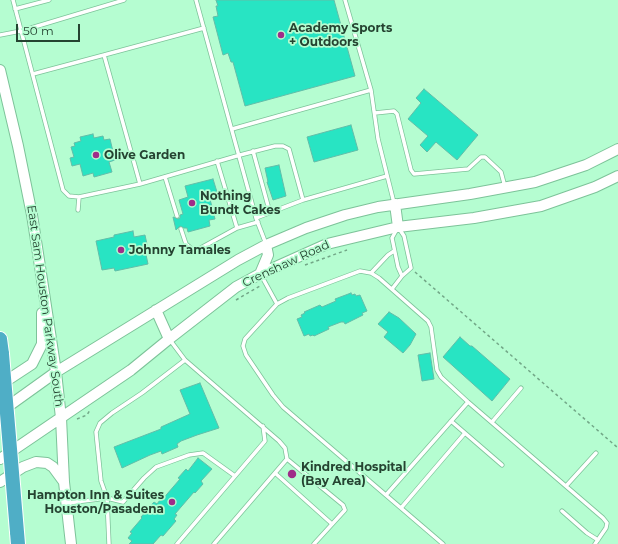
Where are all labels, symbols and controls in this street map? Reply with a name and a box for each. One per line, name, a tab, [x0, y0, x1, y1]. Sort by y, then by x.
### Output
scale bar	[18, 16, 82, 42]
place label: Academy Sports + Outdoors	[289, 21, 392, 49]
text: 50 m	[23, 23, 54, 38]
marker: Academy Sports + Outdoors	[276, 30, 286, 40]
place label: Olive Garden	[104, 148, 185, 162]
marker: Olive Garden	[91, 150, 101, 160]
place label: Nothing Bundt Cakes	[200, 189, 280, 217]
marker: Nothing Bundt Cakes	[187, 198, 197, 208]
street label: East Sam Houston Parkway South	[24, 204, 66, 408]
street label: Crenshaw Road	[240, 238, 332, 290]
place label: Johnny Tamales	[129, 243, 231, 257]
marker: Johnny Tamales	[116, 245, 126, 255]
place label: Kindred Hospital (Bay Area)	[301, 460, 406, 488]
marker: Kindred Hospital (Bay Area)	[286, 468, 298, 480]
place label: Hampton Inn & Suites Houston/Pasadena	[27, 488, 164, 516]
marker: Hampton Inn & Suites Houston/Pasadena	[167, 497, 177, 507]

